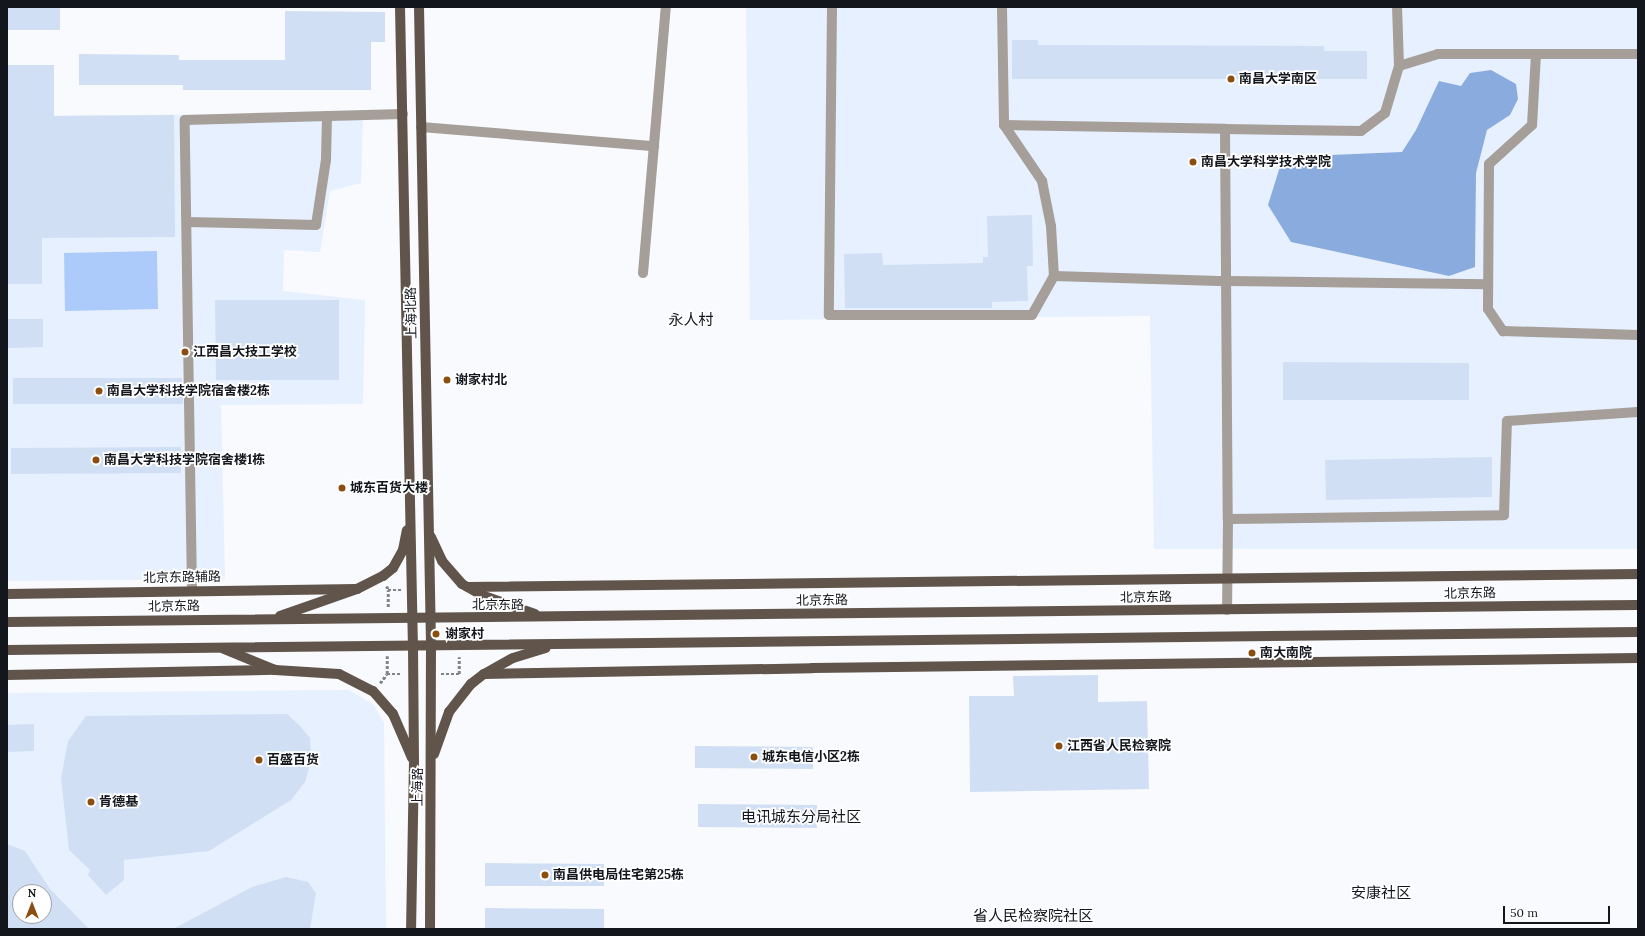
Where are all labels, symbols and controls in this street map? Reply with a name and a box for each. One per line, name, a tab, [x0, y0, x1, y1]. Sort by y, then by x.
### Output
place label: 南昌大学南区	[1239, 71, 1317, 87]
marker: 南昌大学南区	[1226, 74, 1236, 84]
place label: 南昌大学科学技术学院	[1201, 154, 1331, 170]
marker: 南昌大学科学技术学院	[1188, 157, 1198, 167]
street label: 上海北路	[404, 287, 420, 339]
district label: 永人村	[669, 311, 713, 329]
place label: 江西昌大技工学校	[193, 344, 297, 360]
marker: 江西昌大技工学校	[180, 347, 190, 357]
place label: 谢家村北	[455, 372, 507, 388]
marker: 谢家村北	[442, 375, 452, 385]
place label: 南昌大学科技学院宿舍楼2栋	[107, 383, 270, 399]
marker: 南昌大学科技学院宿舍楼2栋	[94, 386, 104, 396]
place label: 南昌大学科技学院宿舍楼1栋	[104, 452, 265, 468]
marker: 南昌大学科技学院宿舍楼1栋	[91, 455, 101, 465]
place label: 城东百货大楼	[350, 480, 428, 496]
marker: 城东百货大楼	[337, 483, 347, 493]
street label: 北京东路辅路	[143, 570, 221, 586]
street label: 北京东路	[1444, 586, 1496, 602]
street label: 北京东路	[1120, 590, 1172, 606]
street label: 北京东路	[796, 593, 848, 609]
street label: 北京东路	[472, 597, 524, 613]
street label: 北京东路	[148, 599, 200, 615]
place label: 谢家村	[445, 626, 484, 642]
marker: 谢家村	[430, 628, 442, 640]
place label: 南大南院	[1260, 645, 1312, 661]
marker: 南大南院	[1247, 648, 1257, 658]
place label: 江西省人民检察院	[1067, 738, 1171, 754]
marker: 江西省人民检察院	[1054, 741, 1064, 751]
place label: 城东电信小区2栋	[762, 749, 860, 765]
place label: 百盛百货	[267, 752, 319, 768]
marker: 城东电信小区2栋	[749, 752, 759, 762]
marker: 百盛百货	[254, 755, 264, 765]
street label: 上海路	[410, 768, 426, 806]
place label: 肯德基	[99, 794, 138, 810]
marker: 肯德基	[86, 797, 96, 807]
district label: 电讯城东分局社区	[741, 808, 861, 826]
place label: 南昌供电局住宅第25栋	[553, 867, 684, 883]
marker: 南昌供电局住宅第25栋	[540, 870, 550, 880]
north arrow	[12, 884, 52, 924]
district label: 安康社区	[1351, 884, 1411, 902]
text: N	[28, 886, 36, 900]
scale bar	[1505, 898, 1612, 924]
text: 50 m	[1510, 905, 1538, 920]
district label: 省人民检察院社区	[973, 907, 1093, 925]

